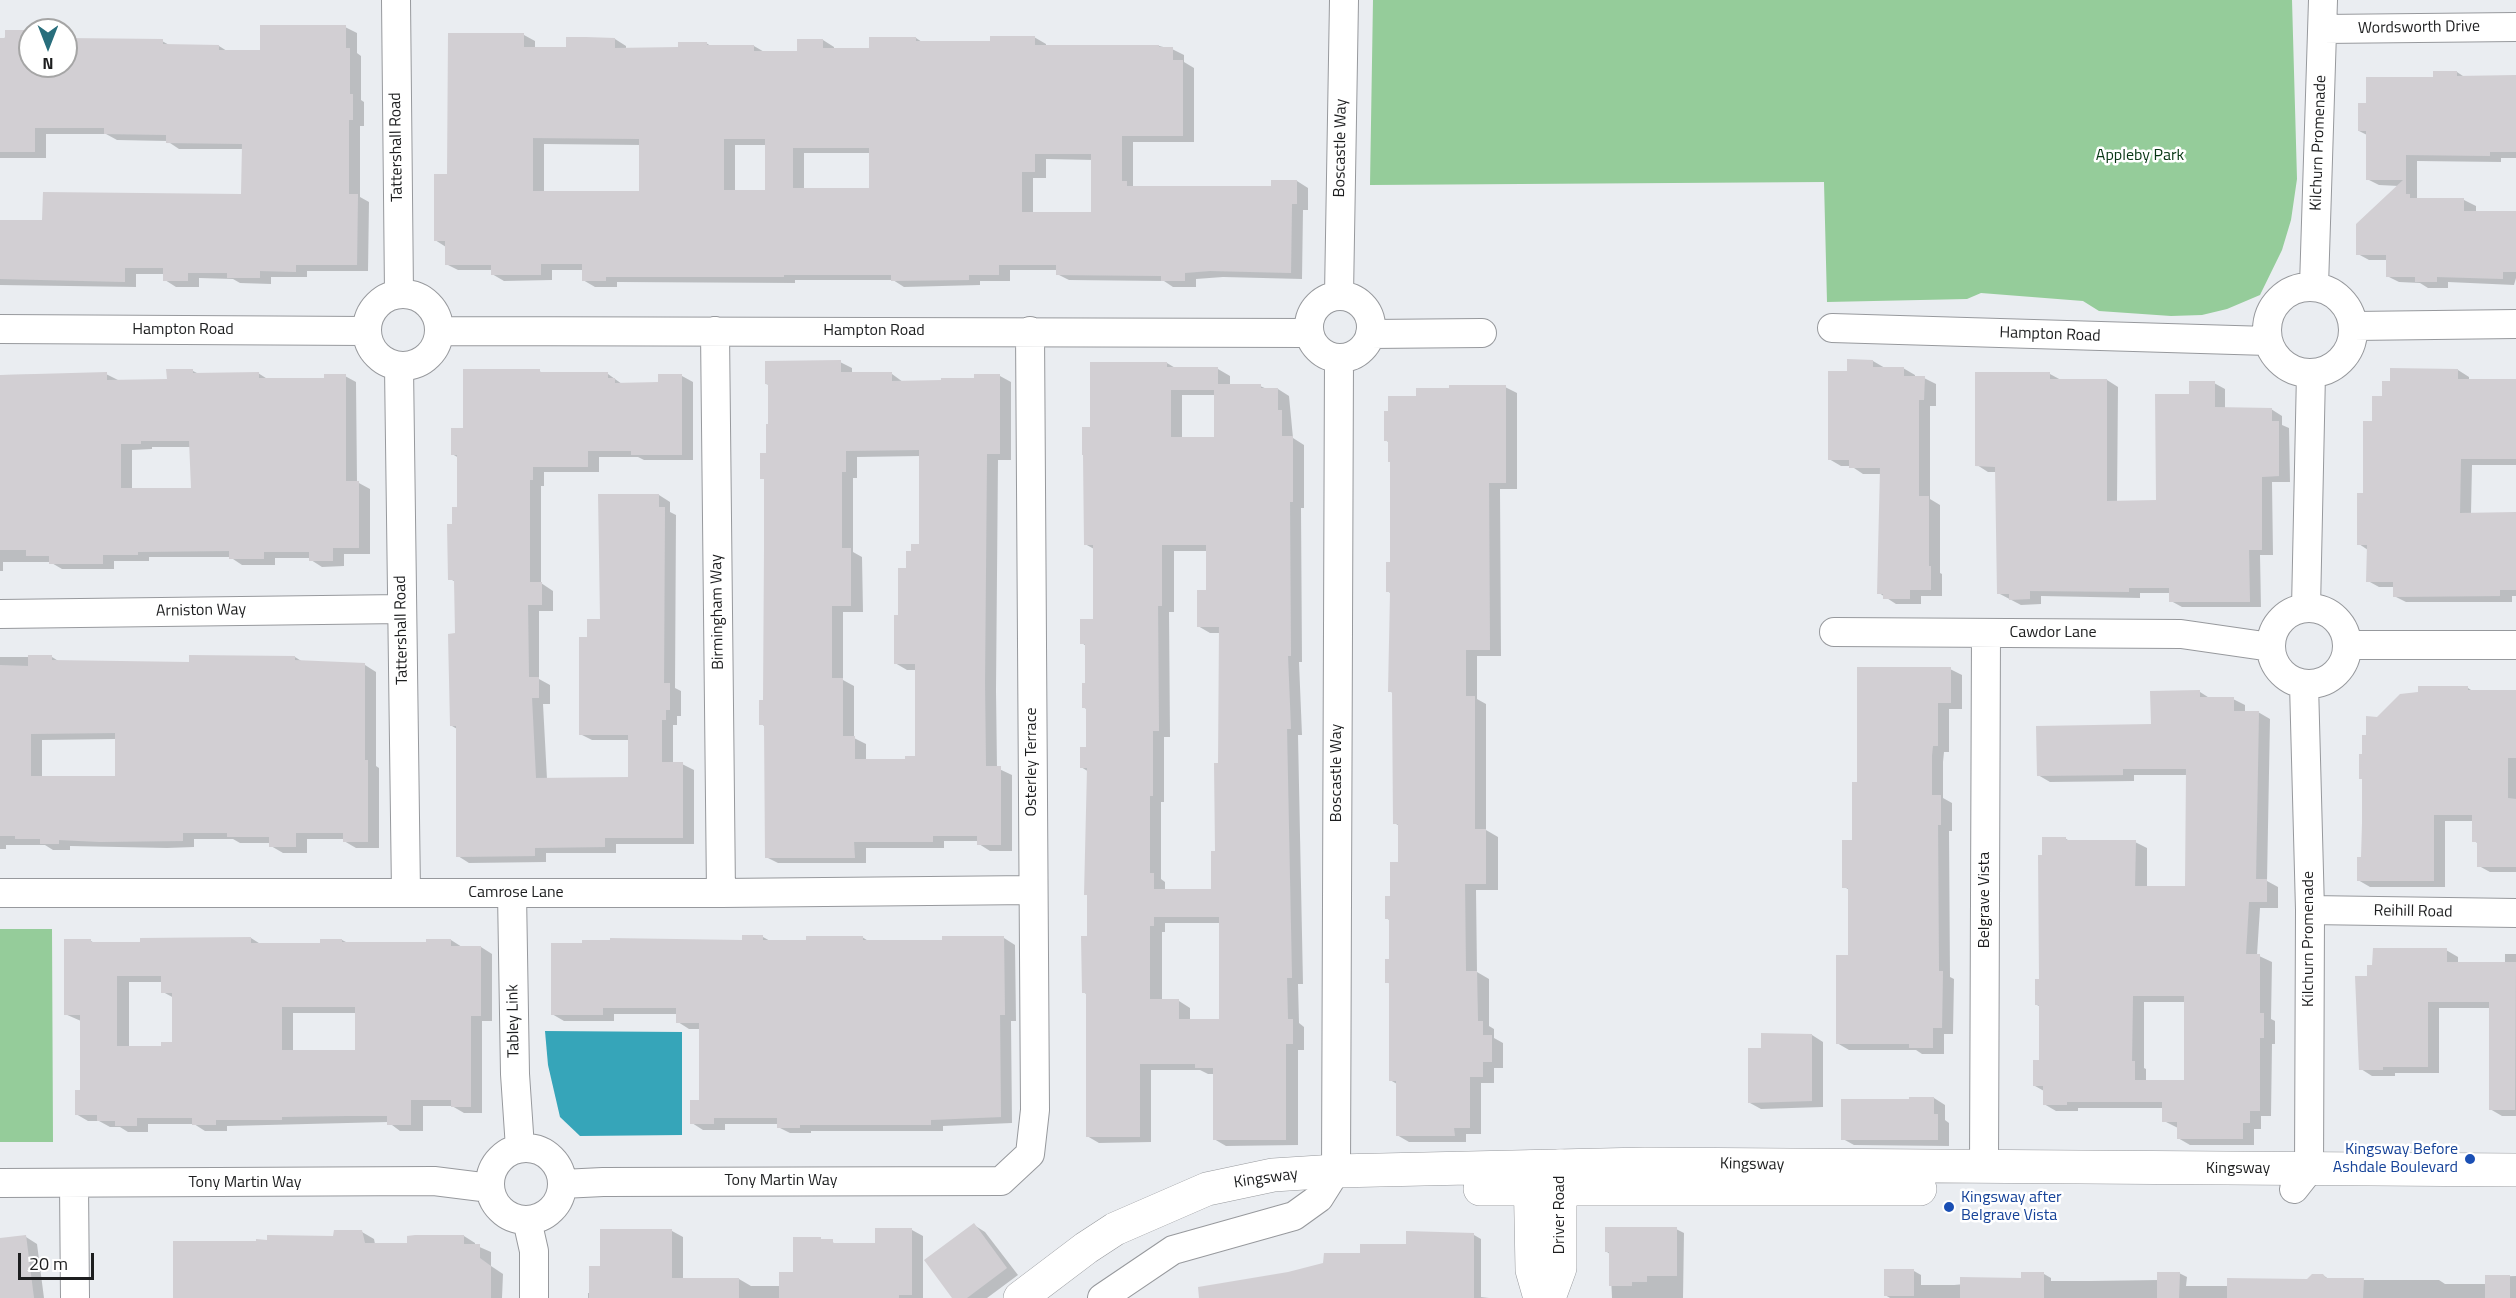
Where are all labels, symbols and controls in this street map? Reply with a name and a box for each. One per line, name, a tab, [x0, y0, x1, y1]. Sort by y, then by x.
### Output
street label: Wordsworth Drive	[2358, 17, 2480, 39]
north arrow	[18, 18, 78, 78]
text: N	[42, 52, 54, 76]
street label: Kilchurn Promenade	[2307, 75, 2331, 211]
street label: Tattershall Road	[386, 92, 408, 202]
street label: Boscastle Way	[1331, 98, 1351, 198]
park label: Appleby Park	[2096, 146, 2184, 166]
street label: Hampton Road	[132, 320, 234, 340]
street label: Hampton Road	[823, 321, 925, 341]
street label: Hampton Road	[1999, 324, 2101, 346]
street label: Birmingham Way	[707, 554, 729, 670]
street label: Tattershall Road	[391, 575, 413, 685]
street label: Arniston Way	[156, 601, 246, 621]
street label: Cawdor Lane	[2009, 623, 2097, 643]
street label: Osterley Terrace	[1022, 707, 1042, 817]
street label: Boscastle Way	[1327, 724, 1347, 822]
street label: Belgrave Vista	[1975, 852, 1995, 948]
street label: Kilchurn Promenade	[2299, 871, 2319, 1007]
street label: Camrose Lane	[468, 883, 564, 903]
street label: Reihill Road	[2373, 902, 2453, 922]
street label: Tabley Link	[504, 984, 524, 1058]
place label: Kingsway Before Ashdale Boulevard	[2333, 1140, 2458, 1178]
marker: Kingsway Before Ashdale Boulevard	[2463, 1152, 2477, 1166]
street label: Kingsway	[1720, 1155, 1784, 1175]
street label: Kingsway	[2206, 1159, 2270, 1179]
street label: Kingsway	[1233, 1165, 1299, 1193]
street label: Tony Martin Way	[725, 1171, 837, 1191]
street label: Tony Martin Way	[189, 1173, 301, 1193]
street label: Driver Road	[1550, 1176, 1570, 1254]
place label: Kingsway after Belgrave Vista	[1961, 1188, 2062, 1226]
marker: Kingsway after Belgrave Vista	[1942, 1200, 1956, 1214]
scale bar	[21, 1241, 98, 1279]
text: 20 m	[29, 1250, 68, 1277]

